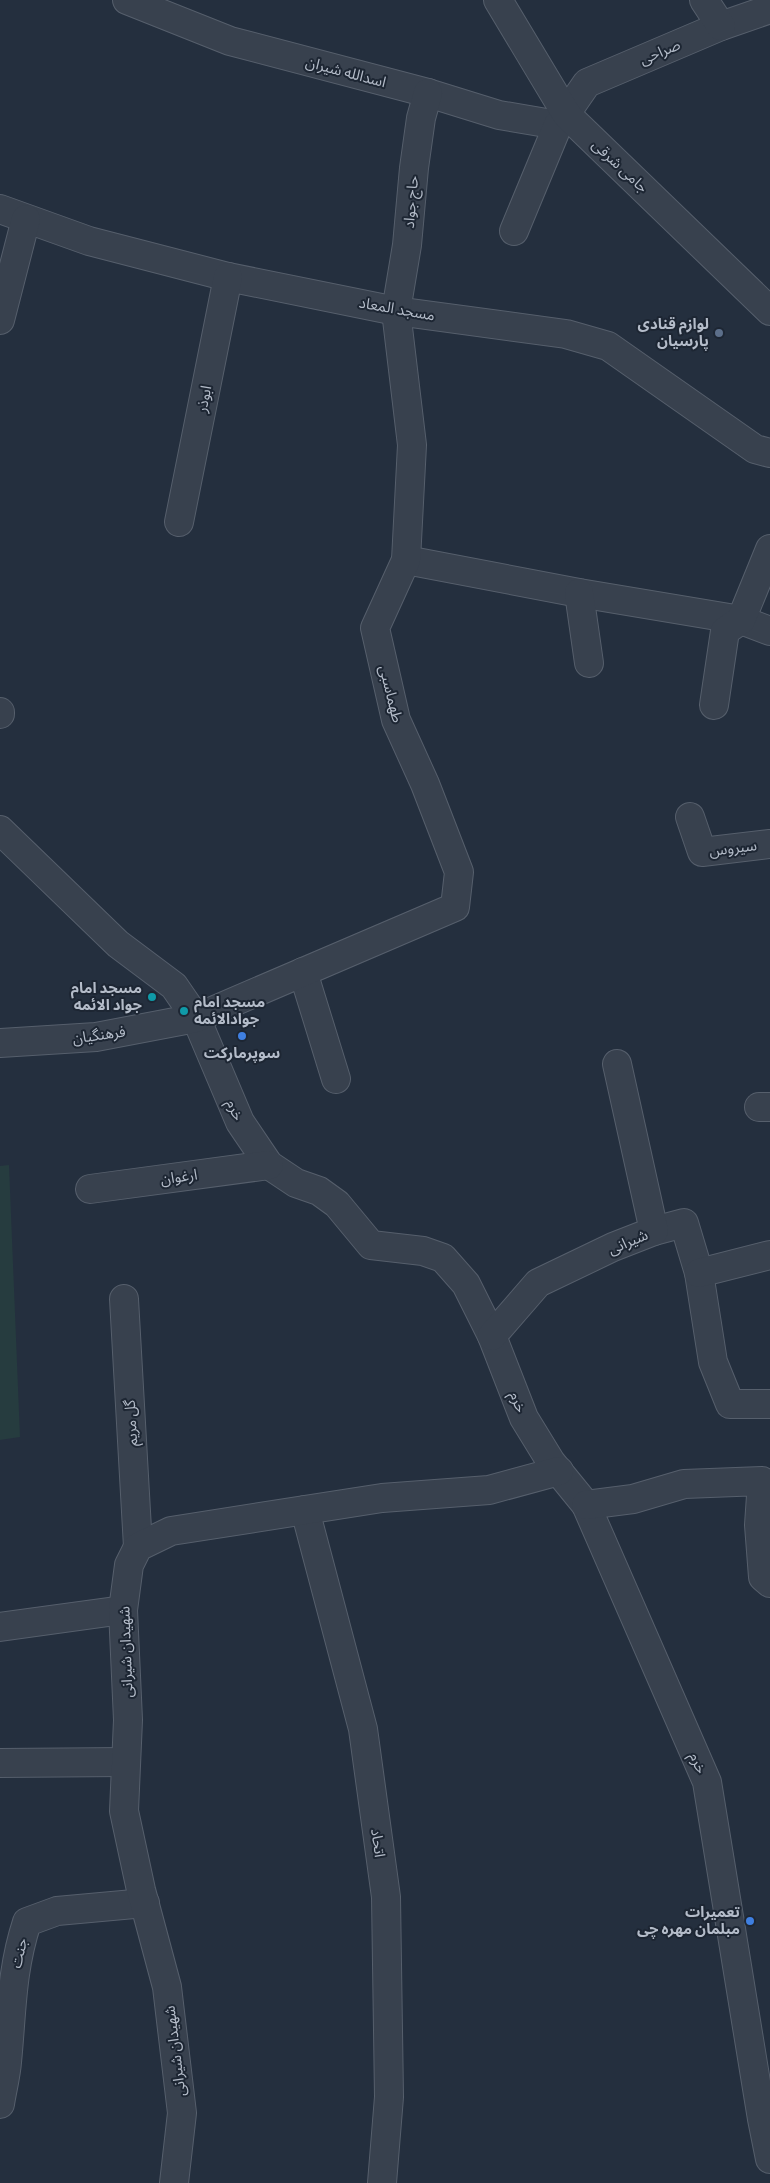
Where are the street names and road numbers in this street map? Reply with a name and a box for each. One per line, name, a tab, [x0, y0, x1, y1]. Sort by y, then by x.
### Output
street label: صراحی	[637, 34, 683, 69]
street label: اسدالله شیران	[304, 52, 388, 91]
street label: جامی شرقی	[588, 135, 653, 197]
street label: حاج جواد	[399, 175, 425, 229]
street label: مسجد المعاد	[358, 292, 437, 325]
street label: ابوذر	[191, 384, 215, 415]
street label: طهماسبی	[375, 663, 408, 725]
street label: سیروس	[708, 835, 758, 860]
street label: فرهنگیان	[71, 1021, 127, 1048]
street label: خرم	[221, 1096, 249, 1124]
street label: ارغوان	[159, 1165, 199, 1188]
street label: شیرانی	[605, 1225, 651, 1258]
street label: خرم	[504, 1388, 531, 1416]
street label: گل مریم	[120, 1398, 143, 1447]
street label: شهیدان شیرانی	[114, 1606, 137, 1698]
street label: خرم	[684, 1749, 712, 1777]
street label: اتحاد	[367, 1827, 390, 1859]
street label: جنت	[6, 1936, 31, 1970]
street label: شهیدان شیرانی	[159, 2004, 190, 2098]

